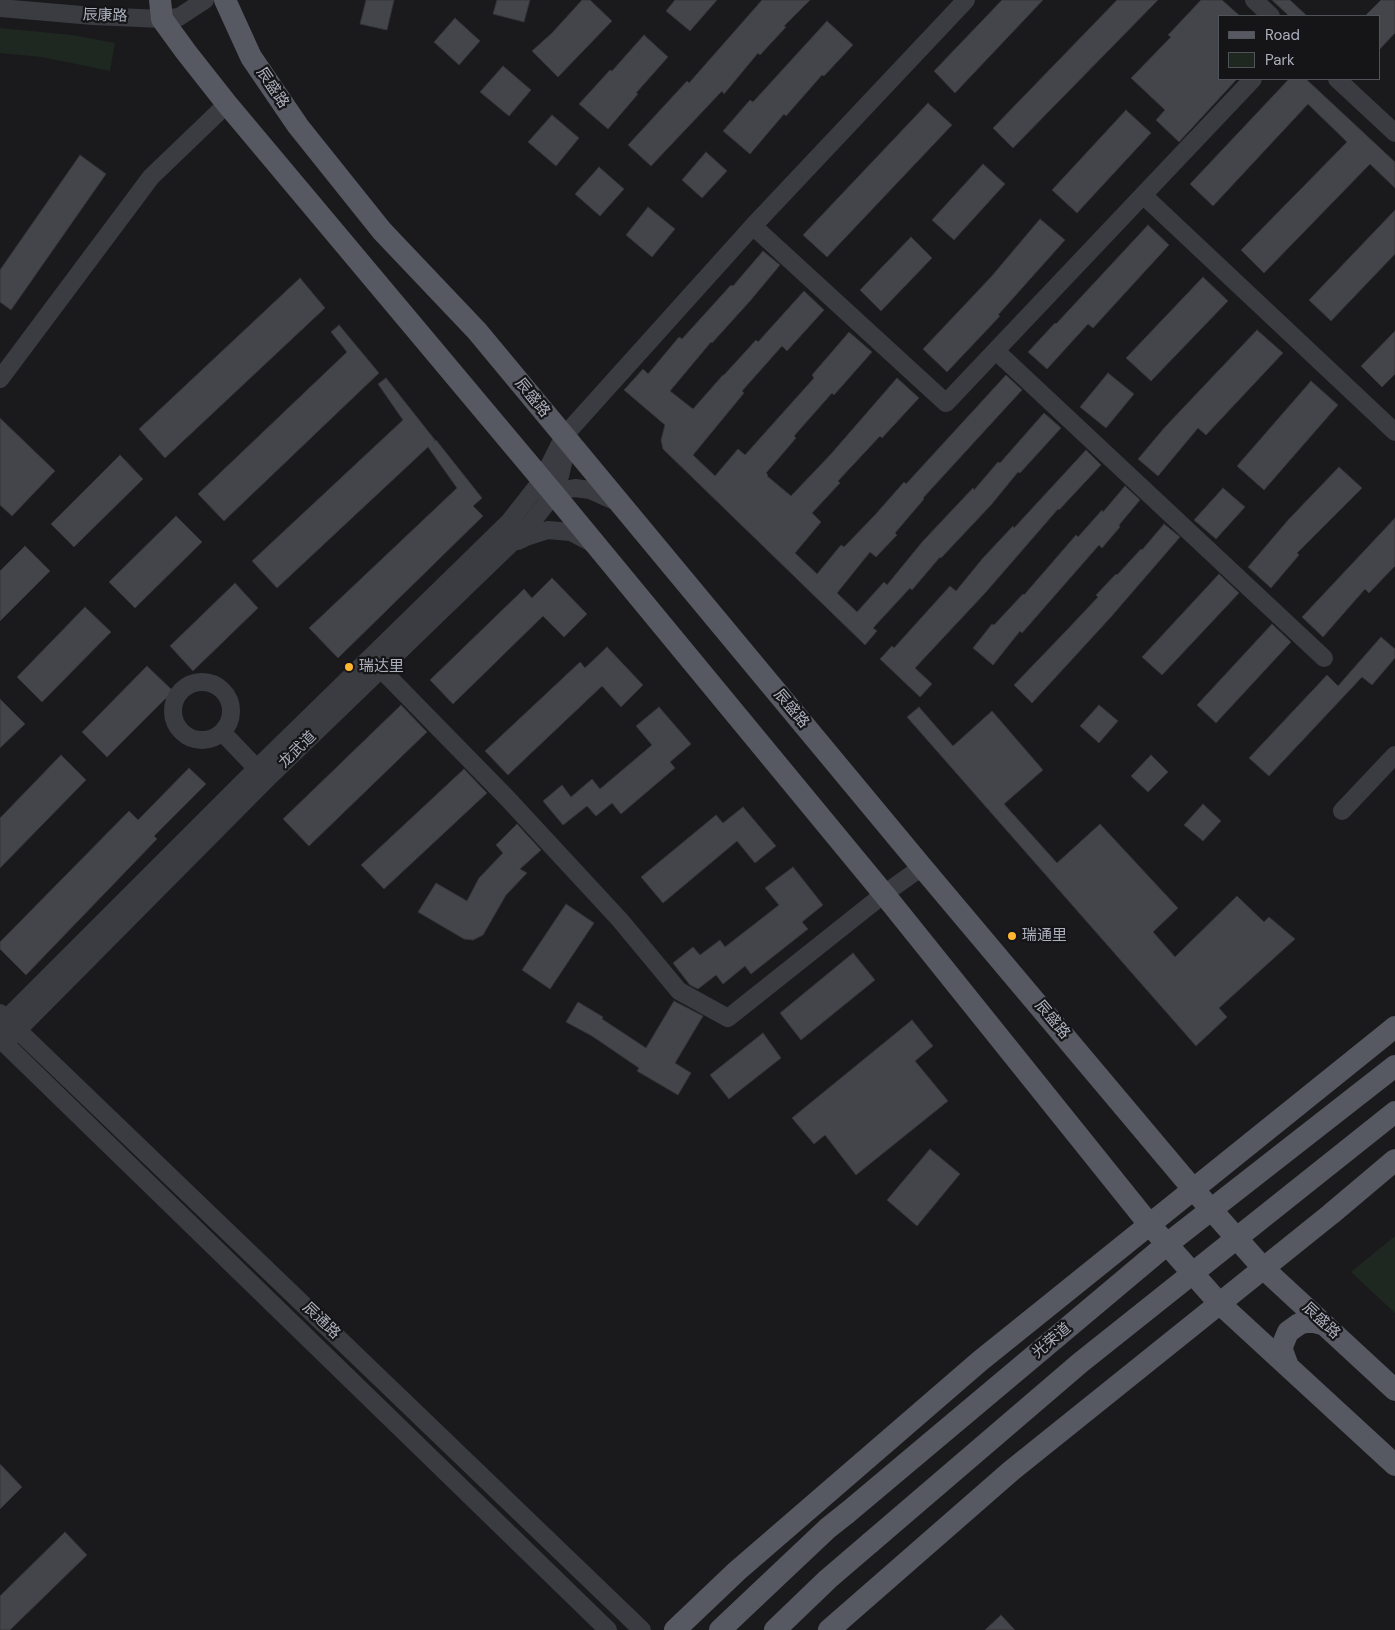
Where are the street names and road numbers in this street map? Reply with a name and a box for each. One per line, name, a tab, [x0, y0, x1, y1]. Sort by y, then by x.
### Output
street label: 辰康路	[82, 6, 128, 26]
street label: 辰盛路	[252, 64, 292, 112]
street label: 辰盛路	[511, 375, 553, 421]
street label: 辰盛路	[770, 686, 812, 732]
street label: 龙武道	[276, 728, 320, 772]
street label: 辰盛路	[1031, 997, 1073, 1043]
street label: 辰通路	[299, 1299, 343, 1343]
street label: 辰盛路	[1298, 1299, 1344, 1343]
street label: 光荣道	[1029, 1320, 1075, 1362]

